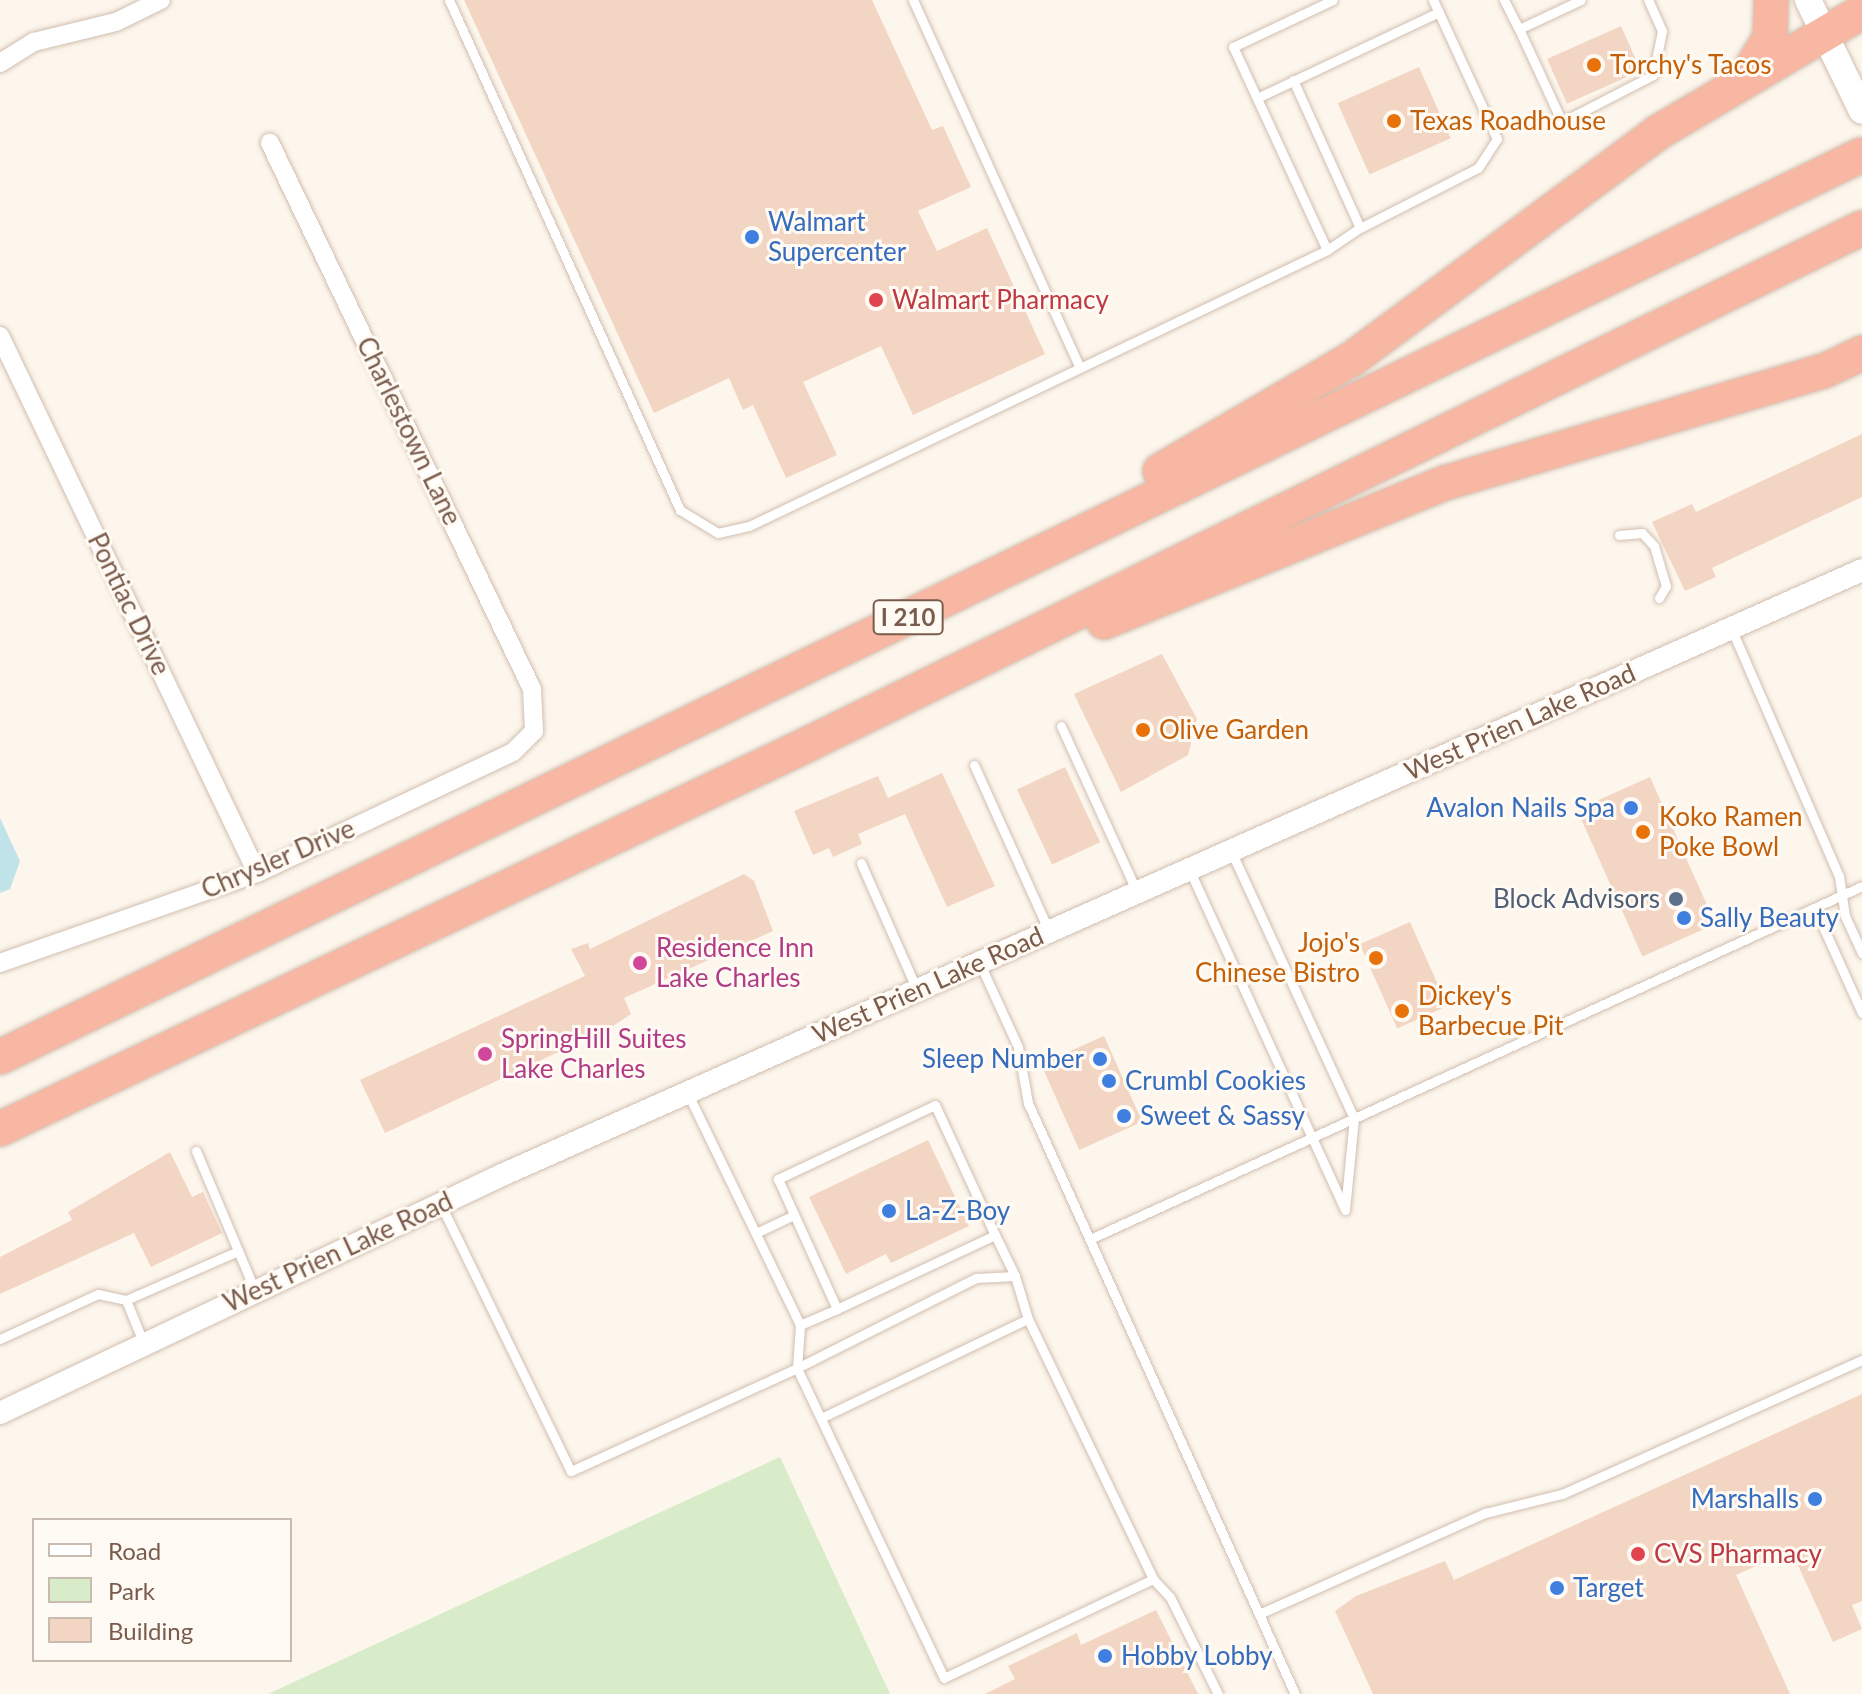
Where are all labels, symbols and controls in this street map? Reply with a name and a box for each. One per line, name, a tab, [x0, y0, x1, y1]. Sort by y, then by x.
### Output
place label: Torchy's Tacos	[1610, 49, 1772, 81]
marker: Torchy's Tacos	[1585, 56, 1603, 74]
place label: Texas Roadhouse	[1410, 105, 1606, 137]
marker: Texas Roadhouse	[1385, 112, 1403, 130]
place label: Walmart Supercenter	[768, 206, 906, 268]
marker: Walmart Supercenter	[743, 228, 761, 246]
place label: Walmart Pharmacy	[892, 284, 1109, 316]
marker: Walmart Pharmacy	[867, 291, 885, 309]
street label: Charlestown Lane	[350, 332, 468, 530]
street label: Pontiac Drive	[81, 528, 177, 680]
road number: I 210	[872, 597, 944, 637]
street label: West Prien Lake Road	[1400, 657, 1640, 787]
place label: Olive Garden	[1159, 714, 1309, 746]
marker: Olive Garden	[1134, 721, 1152, 739]
place label: Avalon Nails Spa	[1426, 792, 1615, 824]
marker: Avalon Nails Spa	[1622, 799, 1640, 817]
place label: Koko Ramen Poke Bowl	[1659, 801, 1802, 862]
street label: Chrysler Drive	[197, 813, 359, 905]
marker: Koko Ramen Poke Bowl	[1634, 823, 1652, 841]
place label: Block Advisors	[1492, 883, 1660, 915]
marker: Block Advisors	[1667, 890, 1685, 908]
place label: Sally Beauty	[1700, 902, 1840, 934]
marker: Sally Beauty	[1675, 909, 1693, 927]
street label: West Prien Lake Road	[808, 920, 1048, 1050]
place label: Jojo's Chinese Bistro	[1195, 927, 1360, 988]
place label: Residence Inn Lake Charles	[656, 932, 814, 994]
marker: Jojo's Chinese Bistro	[1367, 949, 1385, 967]
marker: Residence Inn Lake Charles	[631, 954, 649, 972]
place label: Dickey's Barbecue Pit	[1418, 980, 1564, 1042]
marker: Dickey's Barbecue Pit	[1393, 1002, 1411, 1020]
place label: SpringHill Suites Lake Charles	[501, 1023, 686, 1084]
place label: Sleep Number	[922, 1043, 1084, 1075]
marker: SpringHill Suites Lake Charles	[476, 1045, 494, 1063]
marker: Sleep Number	[1091, 1050, 1109, 1068]
place label: Crumbl Cookies	[1125, 1065, 1306, 1097]
marker: Crumbl Cookies	[1100, 1072, 1118, 1090]
place label: Sweet & Sassy	[1140, 1100, 1305, 1132]
marker: Sweet & Sassy	[1115, 1107, 1133, 1125]
street label: West Prien Lake Road	[218, 1185, 458, 1319]
place label: La-Z-Boy	[905, 1195, 1010, 1227]
marker: La-Z-Boy	[880, 1202, 898, 1220]
place label: Marshalls	[1691, 1483, 1799, 1515]
marker: Marshalls	[1806, 1490, 1824, 1508]
legend	[32, 1518, 292, 1662]
text: Road	[108, 1536, 161, 1565]
place label: CVS Pharmacy	[1654, 1538, 1822, 1570]
marker: CVS Pharmacy	[1629, 1545, 1647, 1563]
place label: Target	[1573, 1572, 1644, 1604]
text: Park	[108, 1576, 155, 1605]
marker: Target	[1548, 1579, 1566, 1597]
text: Building	[108, 1616, 193, 1645]
place label: Hobby Lobby	[1121, 1640, 1273, 1672]
marker: Hobby Lobby	[1096, 1647, 1114, 1665]

